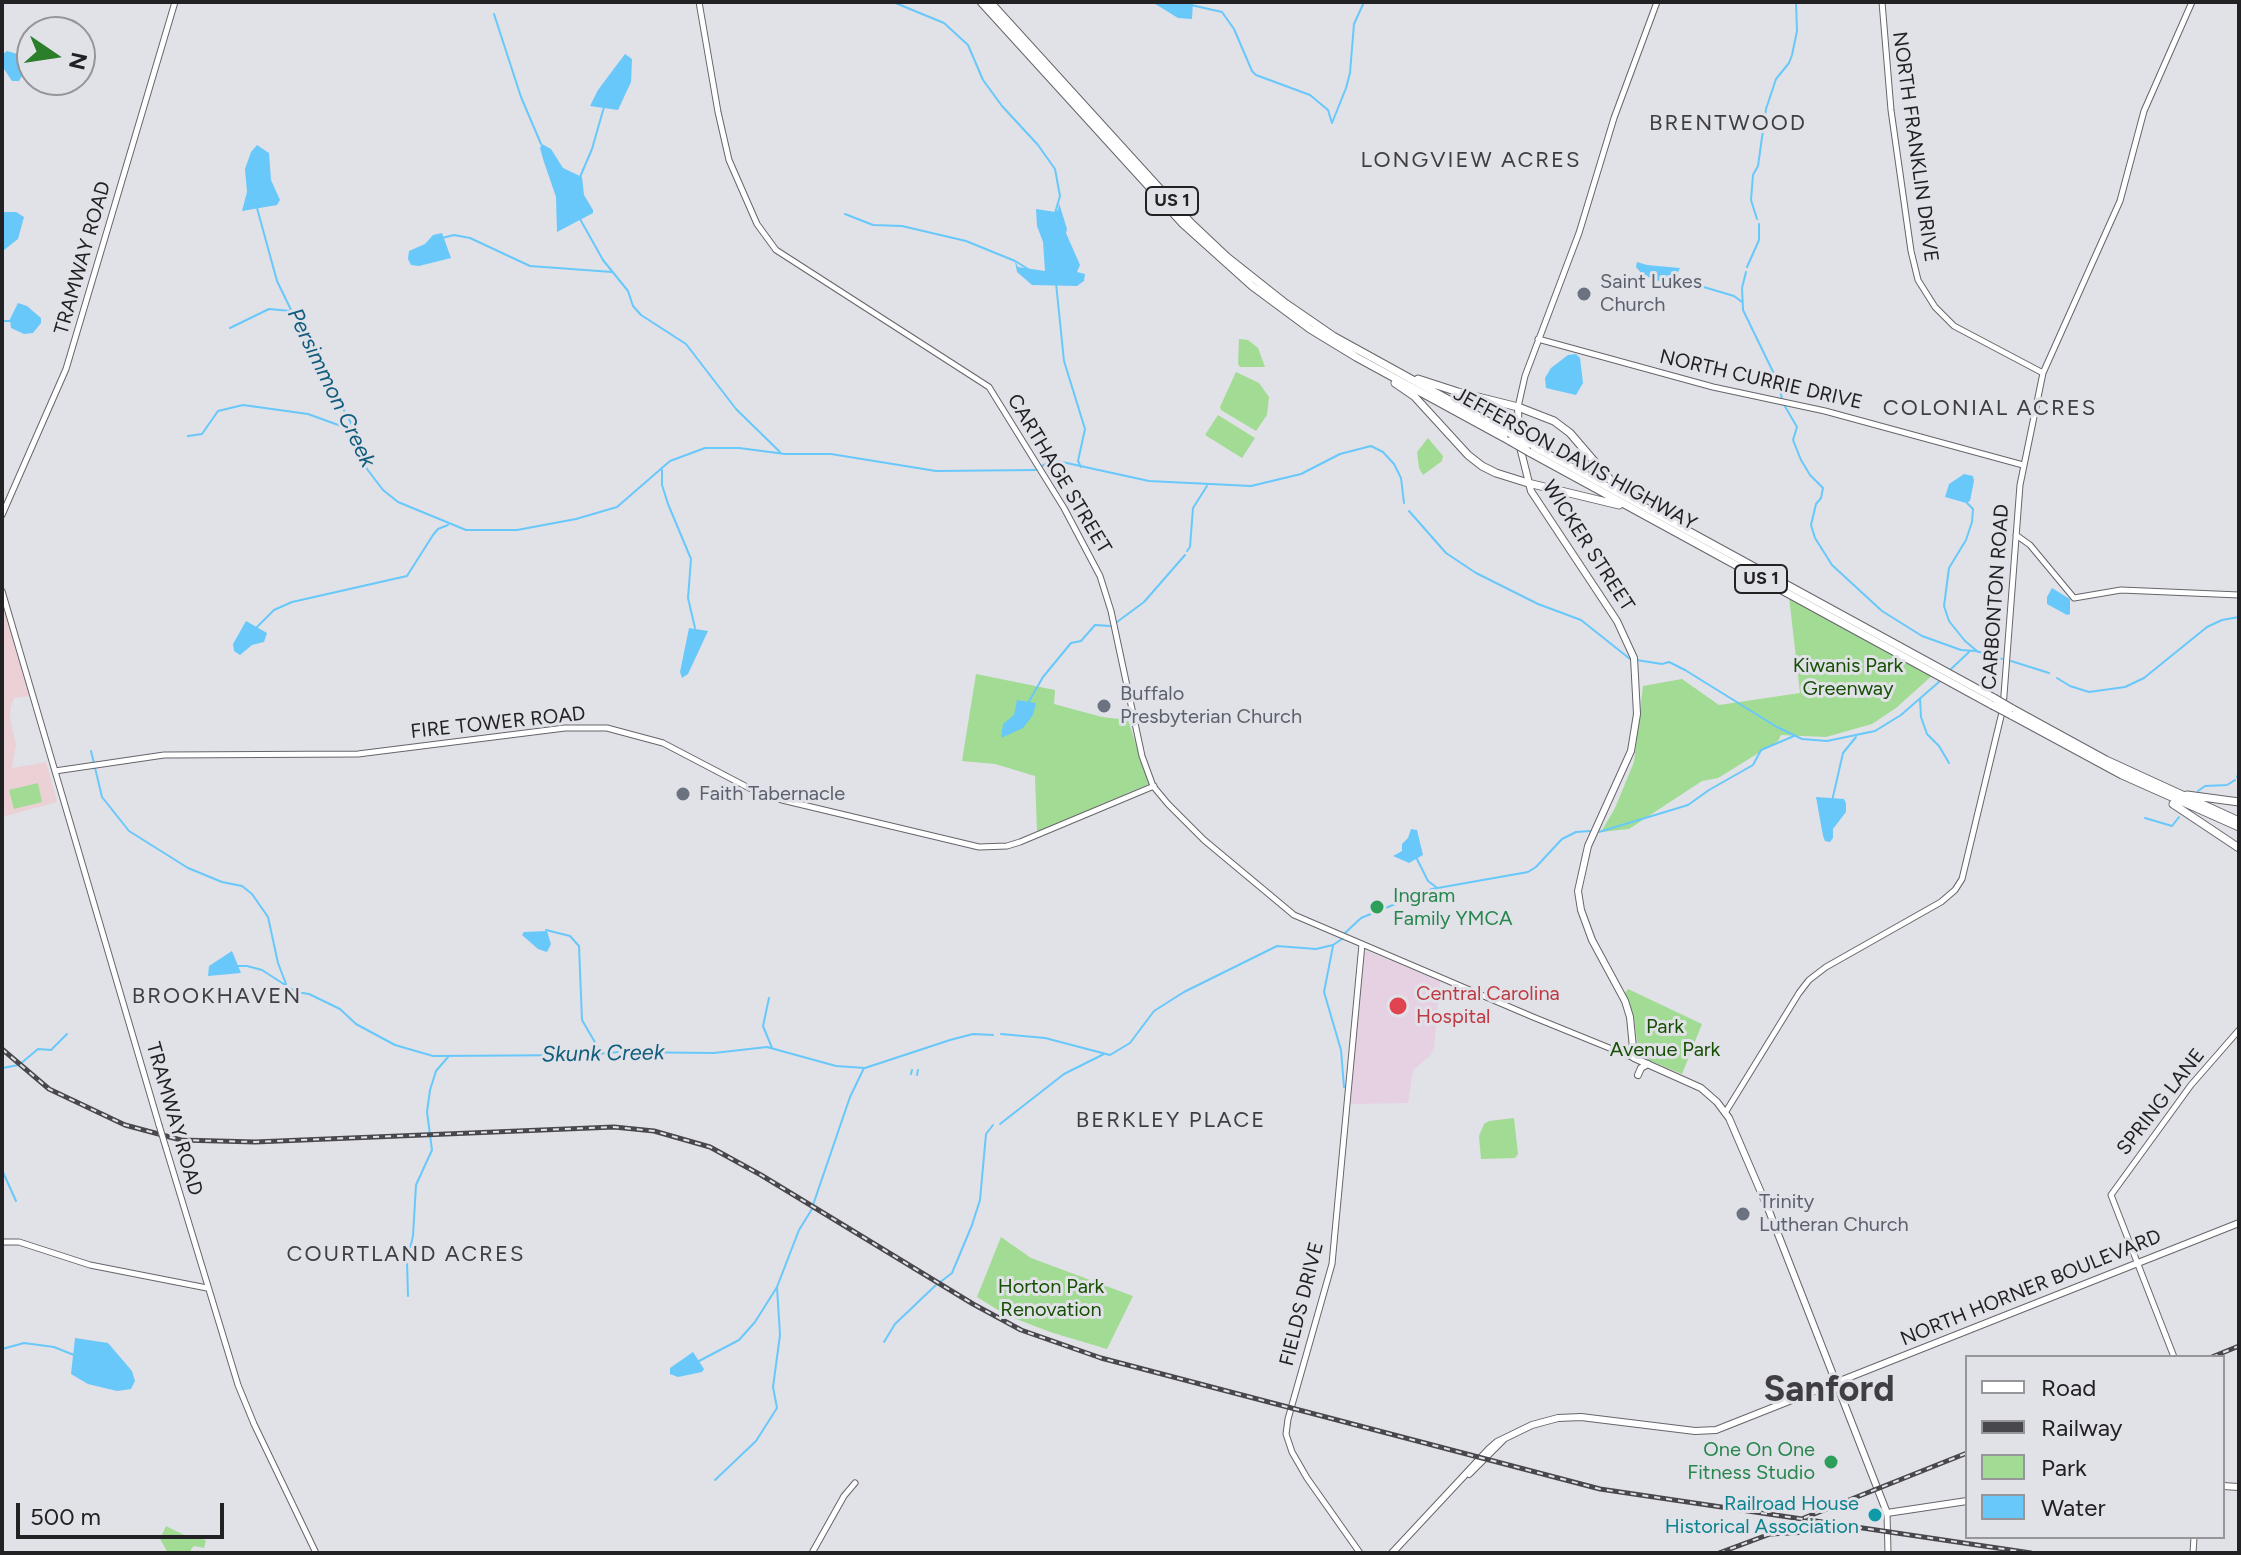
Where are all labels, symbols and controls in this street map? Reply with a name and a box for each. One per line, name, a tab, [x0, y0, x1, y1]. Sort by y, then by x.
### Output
north arrow	[16, 16, 96, 96]
street label: NORTH FRANKLIN DRIVE	[1887, 30, 1943, 264]
text: N	[63, 50, 93, 72]
district label: BRENTWOOD	[1649, 111, 1807, 137]
district label: LONGVIEW ACRES	[1360, 148, 1582, 174]
street label: TRAMWAY ROAD	[50, 179, 116, 337]
road number: US 1	[1146, 187, 1198, 215]
place label: Saint Lukes Church	[1600, 270, 1702, 317]
marker: Saint Lukes Church	[1575, 285, 1593, 303]
water label: Persimmon Creek	[281, 304, 381, 472]
street label: NORTH CURRIE DRIVE	[1657, 345, 1865, 415]
street label: JEFFERSON DAVIS HIGHWAY	[1449, 382, 1701, 536]
street label: CARTHAGE STREET	[1002, 390, 1116, 558]
district label: COLONIAL ACRES	[1883, 396, 2097, 422]
street label: WICKER STREET	[1537, 476, 1639, 616]
street label: CARBONTON ROAD	[1978, 503, 2014, 691]
road number: US 1	[1735, 565, 1787, 593]
park label: Kiwanis Park Greenway	[1793, 654, 1903, 701]
place label: Buffalo Presbyterian Church	[1120, 682, 1302, 729]
marker: Buffalo Presbyterian Church	[1095, 697, 1113, 715]
street label: FIRE TOWER ROAD	[409, 702, 587, 744]
place label: Faith Tabernacle	[699, 782, 845, 806]
marker: Faith Tabernacle	[674, 785, 692, 803]
place label: Ingram Family YMCA	[1393, 884, 1512, 931]
marker: Ingram Family YMCA	[1368, 898, 1386, 916]
place label: Central Carolina Hospital	[1416, 982, 1560, 1029]
district label: BROOKHAVEN	[132, 984, 302, 1010]
marker: Central Carolina Hospital	[1387, 995, 1409, 1017]
park label: Park Avenue Park	[1610, 1015, 1720, 1062]
street label: TRAMWAY ROAD	[141, 1040, 207, 1198]
water label: Skunk Creek	[541, 1040, 665, 1068]
street label: SPRING LANE	[2112, 1044, 2210, 1160]
district label: BERKLEY PLACE	[1076, 1108, 1266, 1134]
place label: Trinity Lutheran Church	[1759, 1190, 1909, 1237]
marker: Trinity Lutheran Church	[1734, 1205, 1752, 1223]
street label: NORTH HORNER BOULEVARD	[1897, 1225, 2165, 1351]
street label: FIELDS DRIVE	[1275, 1240, 1329, 1368]
district label: COURTLAND ACRES	[287, 1242, 525, 1268]
park label: Horton Park Renovation	[998, 1275, 1104, 1322]
legend	[1965, 1355, 2225, 1539]
district label: Sanford	[1763, 1368, 1895, 1412]
text: Road	[2041, 1373, 2096, 1402]
text: Railway	[2041, 1413, 2122, 1442]
place label: One On One Fitness Studio	[1687, 1438, 1815, 1485]
marker: One On One Fitness Studio	[1822, 1453, 1840, 1471]
text: Park	[2041, 1453, 2087, 1482]
scale bar	[20, 1487, 228, 1537]
place label: Railroad House Historical Association	[1665, 1492, 1859, 1539]
text: Water	[2041, 1493, 2106, 1522]
text: 500 m	[30, 1502, 101, 1531]
marker: Railroad House Historical Association	[1866, 1506, 1884, 1524]

